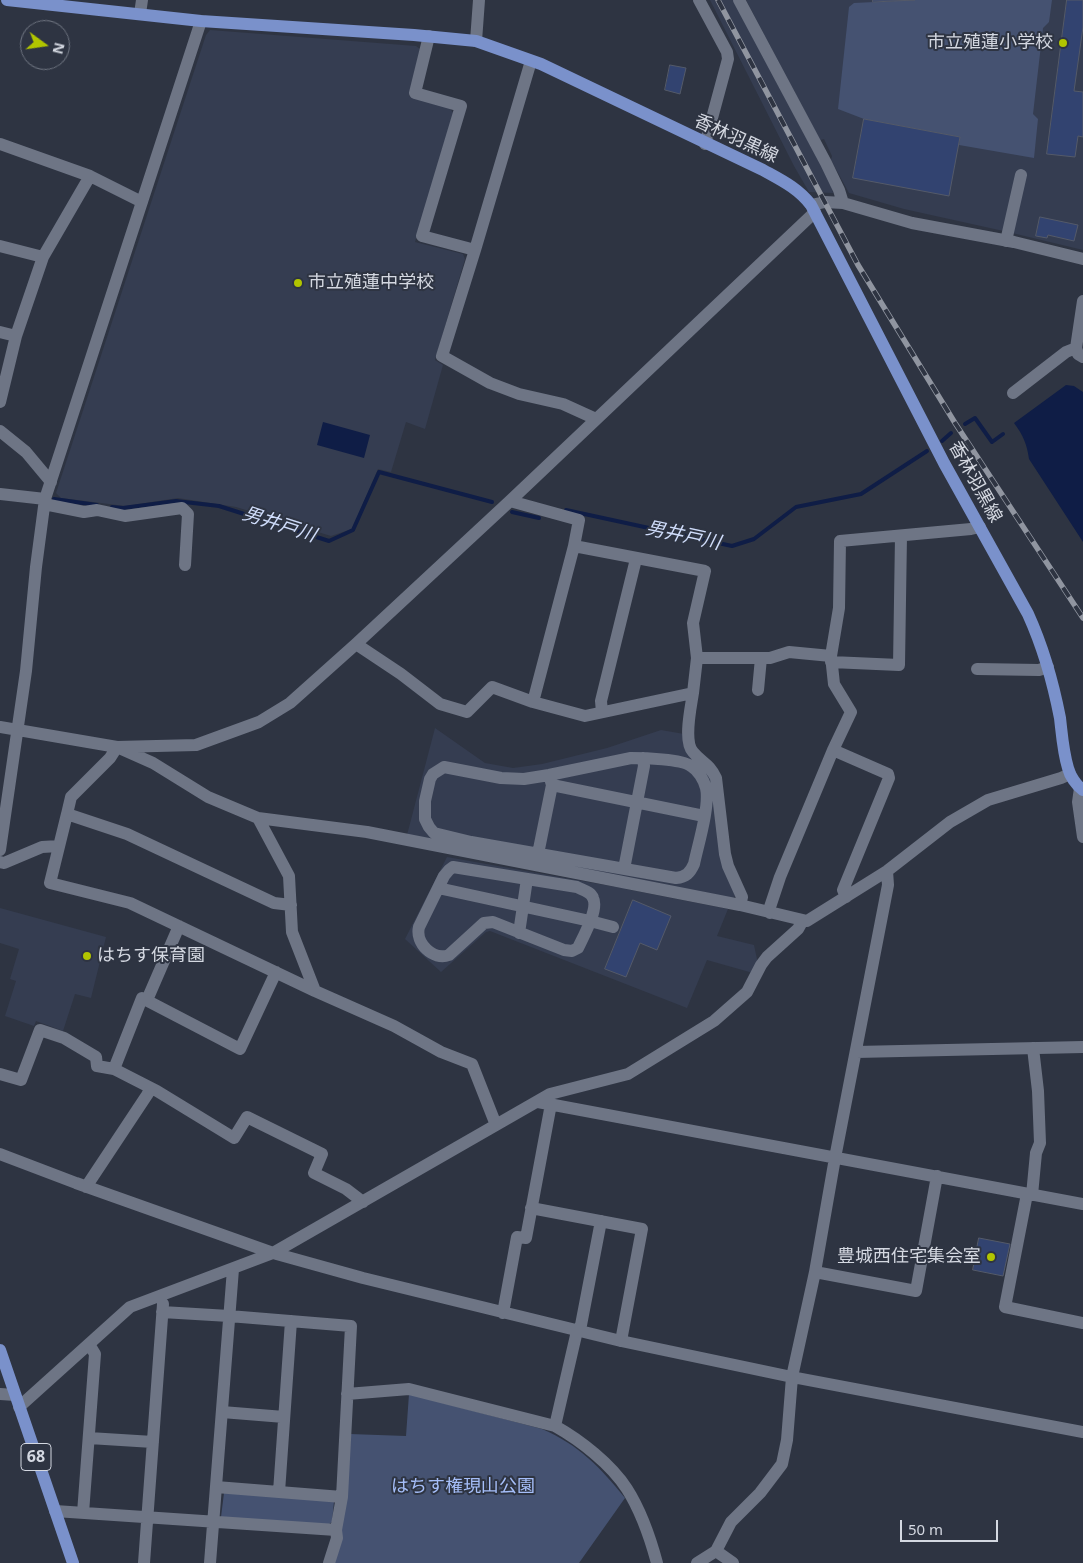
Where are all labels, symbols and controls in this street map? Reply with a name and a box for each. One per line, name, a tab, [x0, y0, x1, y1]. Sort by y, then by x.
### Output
north arrow	[20, 20, 70, 70]
place label: 市立殖蓮小学校	[927, 32, 1053, 54]
marker: 市立殖蓮小学校	[1057, 37, 1069, 49]
text: N	[48, 41, 70, 56]
street label: 香林羽黒線	[691, 110, 781, 168]
place label: 市立殖蓮中学校	[308, 272, 434, 294]
marker: 市立殖蓮中学校	[292, 277, 304, 289]
street label: 香林羽黒線	[944, 437, 1006, 527]
water label: 男井戸川	[239, 502, 319, 548]
water label: 男井戸川	[643, 517, 723, 555]
place label: はちす保育園	[97, 945, 205, 967]
marker: はちす保育園	[81, 950, 93, 962]
place label: 豊城西住宅集会室	[837, 1246, 981, 1268]
marker: 豊城西住宅集会室	[985, 1251, 997, 1263]
road number: 68	[21, 1444, 51, 1470]
park label: はちす権現山公園	[391, 1476, 535, 1498]
scale bar	[903, 1510, 1000, 1542]
text: 50 m	[908, 1519, 943, 1539]

